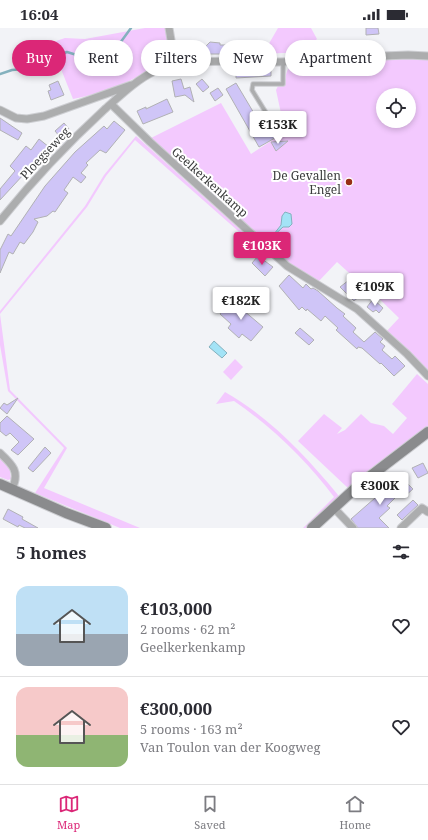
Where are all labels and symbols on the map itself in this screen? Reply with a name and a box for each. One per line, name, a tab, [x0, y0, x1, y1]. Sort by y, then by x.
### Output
pin: €153K	[250, 111, 306, 145]
street label: Ploegseweg	[16, 123, 74, 183]
street label: Geelkerkenkamp	[168, 143, 252, 221]
place label: De Gevallen Engel	[272, 167, 341, 198]
marker: De Gevallen Engel	[344, 177, 354, 187]
pin: €103K	[234, 232, 290, 266]
pin: €109K	[347, 273, 403, 307]
pin: €182K	[213, 287, 269, 321]
pin: €300K	[352, 472, 408, 506]

